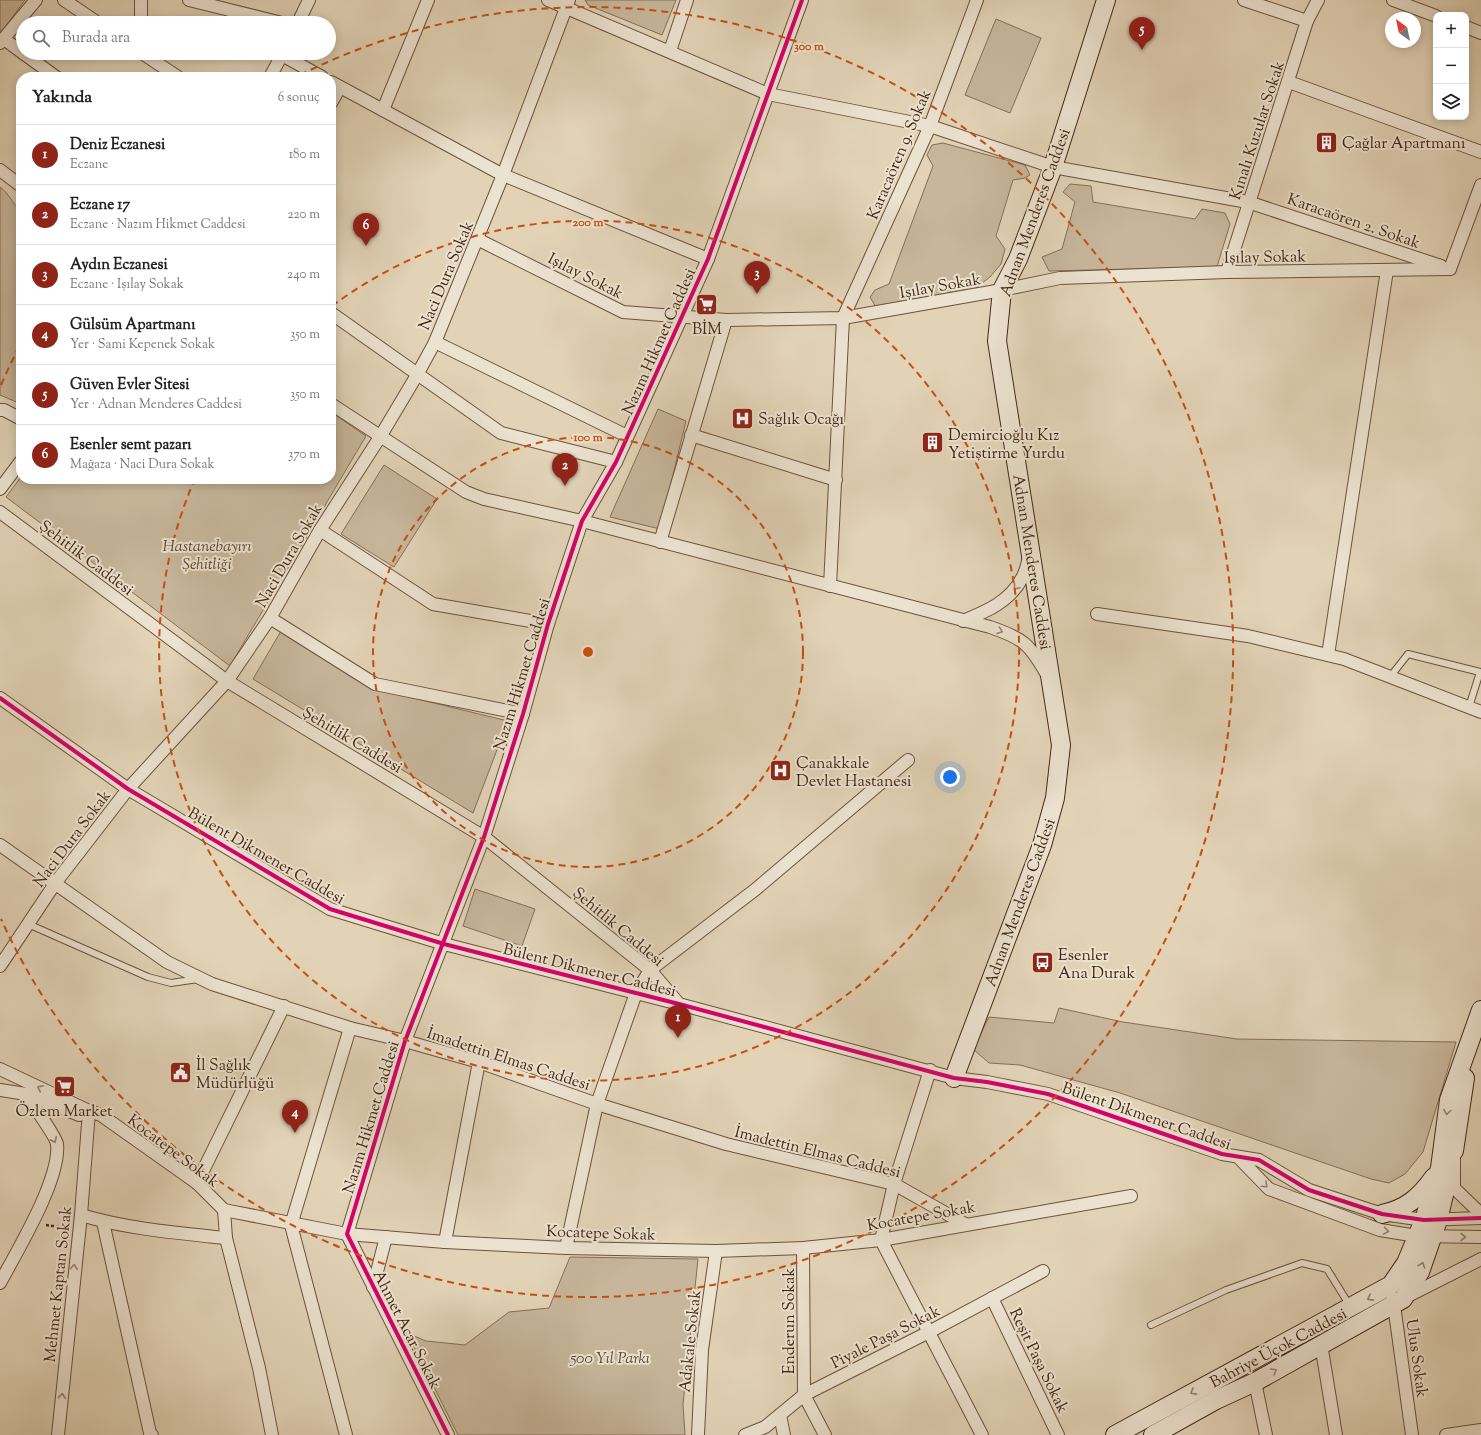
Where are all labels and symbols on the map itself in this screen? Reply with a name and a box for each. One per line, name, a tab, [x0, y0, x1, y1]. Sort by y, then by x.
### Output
north arrow	[1385, 12, 1421, 48]
pin: 5	[1129, 17, 1155, 50]
text: 300 m	[794, 38, 824, 56]
street label: Kınalı Kuzular Sokak	[1225, 58, 1292, 203]
street label: Karacaören 9. Sokak	[862, 86, 938, 224]
street label: Adnan Menderes Caddesi	[995, 125, 1078, 300]
building icon: Çağlar Apartmanı	[1314, 129, 1340, 155]
place label: Çağlar Apartmanı	[1342, 133, 1466, 156]
street label: Karacaören 2. Sokak	[1284, 189, 1423, 256]
pin: 6	[353, 213, 379, 246]
text: 200 m	[573, 214, 603, 232]
street label: Naci Dura Sokak	[414, 218, 481, 334]
street label: Işılay Sokak	[1224, 246, 1307, 271]
street label: Işılay Sokak	[543, 248, 627, 306]
pin: 3	[744, 261, 770, 294]
street label: Nazım Hikmet Caddesi	[618, 265, 703, 419]
street label: Işılay Sokak	[898, 269, 983, 306]
supermarket icon: BİM	[694, 291, 720, 317]
place label: BİM	[692, 319, 722, 342]
hospital icon: Sağlık Ocağı	[730, 405, 756, 431]
place label: Sağlık Ocağı	[758, 409, 844, 432]
place label: Demircioğlu Kız Yetiştirme Yurdu	[948, 425, 1065, 466]
text: 100 m	[572, 429, 603, 447]
building icon: Demircioğlu Kız Yetiştirme Yurdu	[919, 430, 945, 456]
pin: 2	[552, 453, 578, 486]
street label: Adnan Menderes Caddesi	[1005, 473, 1056, 652]
street label: Naci Dura Sokak	[251, 500, 329, 613]
street label: Şehitlik Caddesi	[33, 516, 138, 603]
park label: Hastanebayırı Şehitliği	[163, 536, 251, 577]
one-way arrow	[1013, 582, 1020, 589]
street label: Nazım Hikmet Caddesi	[489, 595, 558, 754]
one-way arrow	[997, 626, 1004, 634]
centre of rings	[581, 645, 595, 659]
street label: Şehitlik Caddesi	[297, 702, 407, 780]
place label: Çanakkale Devlet Hastanesi	[796, 753, 912, 794]
hospital icon: Çanakkale Devlet Hastanesi	[767, 758, 793, 784]
your location	[940, 767, 960, 787]
street label: Naci Dura Sokak	[29, 786, 117, 893]
street label: Bülent Dikmener Caddesi	[183, 803, 349, 912]
street label: Adnan Menderes Caddesi	[980, 815, 1063, 990]
street label: Şehitlik Caddesi	[567, 883, 669, 973]
street label: Bülent Dikmener Caddesi	[500, 939, 679, 1004]
place label: Esenler Ana Durak	[1058, 945, 1135, 986]
bus stop icon: Esenler Ana Durak	[1030, 950, 1056, 976]
pin: 1	[665, 1005, 691, 1038]
street label: İmadettin Elmas Caddesi	[424, 1023, 593, 1098]
street label: Nazım Hikmet Caddesi	[338, 1038, 407, 1197]
place label: İl Sağlık Müdürlüğü	[196, 1055, 274, 1096]
public building icon: İl Sağlık Müdürlüğü	[167, 1060, 193, 1086]
supermarket icon: Özlem Market	[51, 1074, 77, 1100]
street label: Bülent Dikmener Caddesi	[1058, 1078, 1234, 1157]
one-way arrow	[37, 1085, 45, 1093]
pin: 4	[282, 1100, 308, 1133]
place label: Özlem Market	[15, 1101, 113, 1124]
one-way arrow	[1443, 1109, 1452, 1115]
street label: Kocatepe Sokak	[122, 1110, 223, 1194]
street label: İmadettin Elmas Caddesi	[732, 1122, 903, 1185]
one-way arrow	[49, 1136, 57, 1143]
one-way arrow	[1261, 1180, 1268, 1187]
street label: Kocatepe Sokak	[865, 1197, 978, 1238]
street label: Mehmet Kaptan Sokak	[40, 1205, 79, 1363]
street label: Kocatepe Sokak	[546, 1221, 656, 1248]
one-way arrow	[1383, 1226, 1389, 1235]
one-way arrow	[1460, 1233, 1466, 1241]
one-way arrow	[1417, 1262, 1426, 1269]
one-way arrow	[70, 1264, 79, 1270]
street label: Ahmet Acar Sokak	[366, 1267, 446, 1394]
street label: Enderun Sokak	[779, 1268, 802, 1374]
street label: Adakale Sokak	[675, 1289, 708, 1394]
one-way arrow	[1367, 1293, 1374, 1301]
street label: Piyale Paşa Sokak	[827, 1301, 945, 1376]
street label: Bahriye Üçok Caddesi	[1206, 1303, 1352, 1395]
street label: Reşit Paşa Sokak	[1002, 1305, 1073, 1418]
street label: Ulus Sokak	[1399, 1317, 1432, 1399]
park label: 500 Yıl Parkı	[569, 1348, 650, 1371]
one-way arrow	[1270, 1368, 1277, 1375]
one-way arrow	[1190, 1387, 1197, 1395]
one-way arrow	[57, 1393, 66, 1399]

